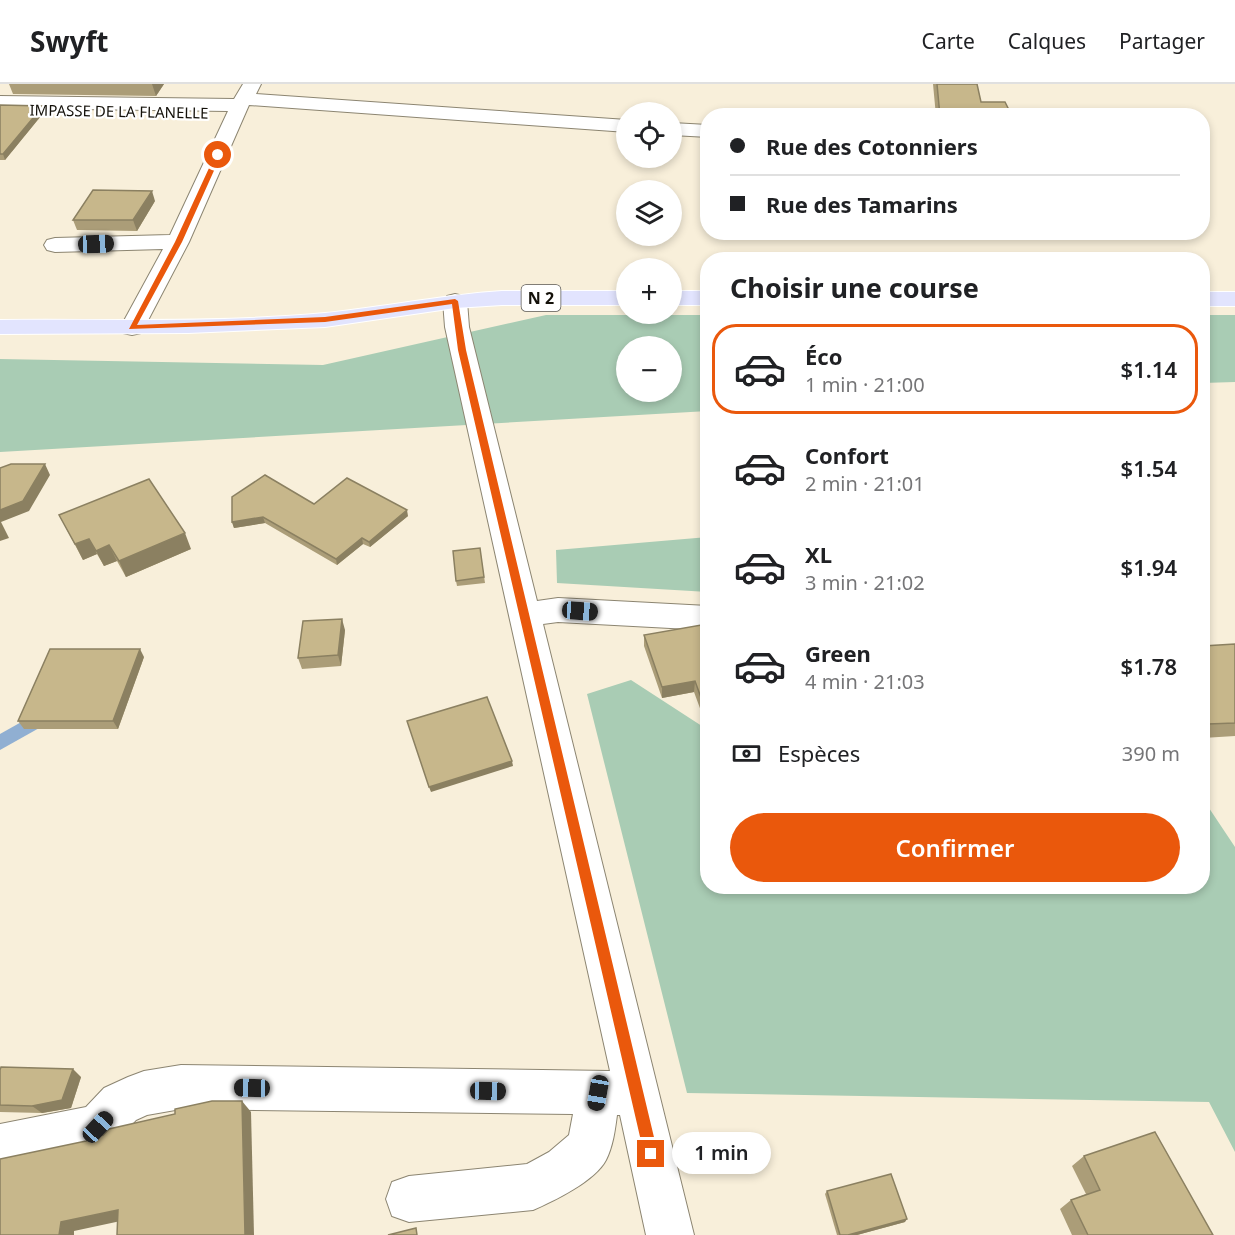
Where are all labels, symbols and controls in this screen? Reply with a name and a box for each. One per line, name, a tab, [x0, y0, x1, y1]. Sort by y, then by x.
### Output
text: Swyft	[30, 22, 108, 60]
text: Carte	[922, 27, 975, 55]
text: Calques	[1008, 27, 1086, 55]
text: Partager	[1119, 27, 1205, 55]
street label: IMPASSE DE LA FLANELLE	[29, 99, 209, 123]
map controls	[616, 102, 682, 402]
button: locate	[616, 102, 682, 168]
text: Rue des Cotonniers	[766, 131, 978, 161]
route start	[204, 141, 231, 168]
button: layers	[616, 180, 682, 246]
text: Rue des Tamarins	[766, 189, 958, 219]
car	[78, 234, 114, 254]
button: +	[616, 258, 682, 324]
text: Choisir une course	[730, 269, 979, 306]
road number: N 2	[522, 285, 560, 311]
button: −	[616, 336, 682, 402]
text: Éco	[805, 341, 842, 371]
icon: car	[733, 342, 787, 396]
text: $1.14	[1121, 354, 1177, 384]
text: 1 min · 21:00	[805, 371, 925, 398]
text: Confort	[805, 440, 889, 470]
icon: car	[733, 441, 787, 495]
text: $1.54	[1121, 453, 1177, 483]
text: 2 min · 21:01	[805, 470, 925, 497]
text: XL	[805, 539, 832, 569]
icon: car	[733, 540, 787, 594]
text: $1.94	[1121, 552, 1177, 582]
text: 3 min · 21:02	[805, 569, 925, 596]
car	[561, 601, 599, 621]
text: Green	[805, 638, 871, 668]
icon: car	[733, 639, 787, 693]
text: $1.78	[1121, 651, 1177, 681]
text: 4 min · 21:03	[805, 668, 925, 695]
icon: cash	[730, 737, 763, 770]
text: Espèces	[778, 738, 860, 768]
text: 390 m	[1122, 740, 1180, 767]
button: Confirmer	[730, 813, 1180, 882]
car	[586, 1074, 610, 1112]
car	[234, 1079, 270, 1097]
car	[470, 1082, 506, 1100]
car	[79, 1108, 117, 1146]
callout: 1 min	[672, 1133, 771, 1175]
text: 1 min	[694, 1139, 749, 1166]
route end	[637, 1140, 664, 1167]

